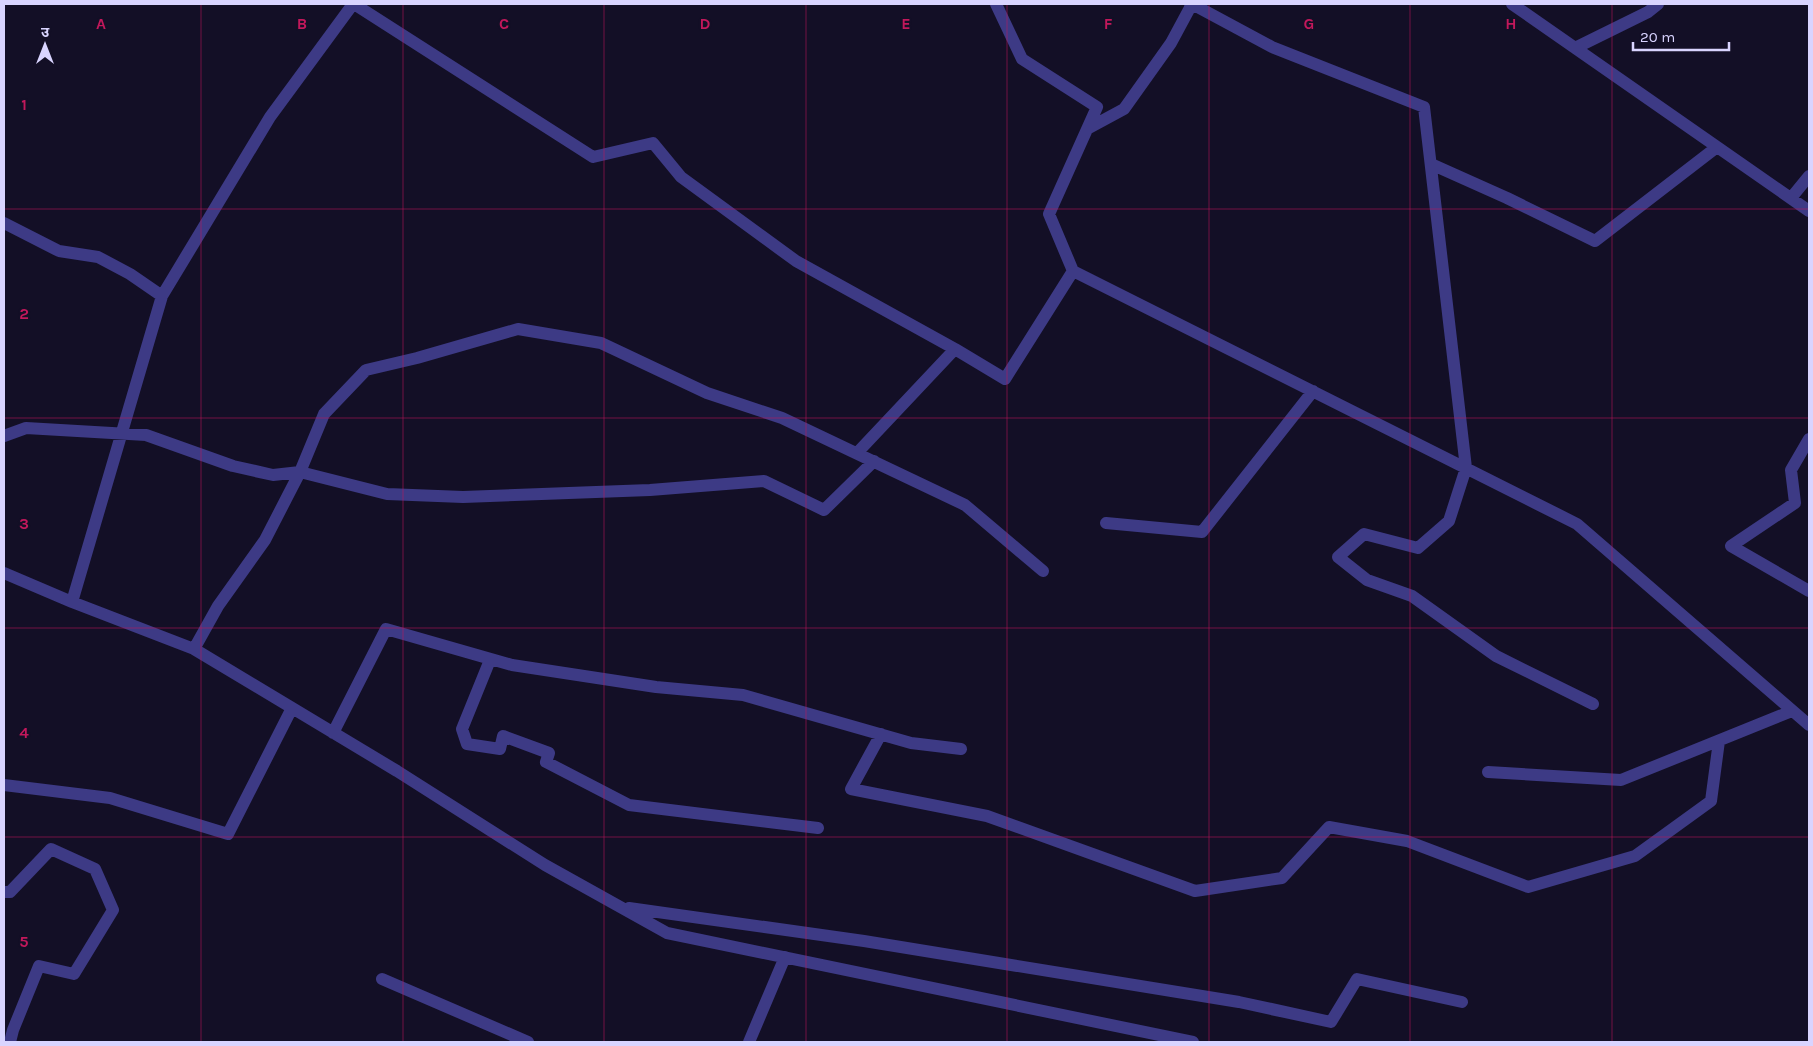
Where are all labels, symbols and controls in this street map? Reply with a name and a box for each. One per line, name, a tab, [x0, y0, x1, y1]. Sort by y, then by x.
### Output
text: A	[96, 14, 106, 33]
text: B	[297, 14, 307, 33]
text: C	[499, 14, 509, 33]
text: D	[700, 14, 711, 33]
text: E	[901, 14, 911, 33]
text: F	[1104, 14, 1113, 33]
text: G	[1304, 14, 1314, 33]
text: H	[1505, 14, 1517, 33]
north arrow	[20, 20, 70, 70]
scale bar	[1633, 20, 1729, 52]
text: उ	[41, 24, 50, 41]
text: 20 m	[1640, 28, 1675, 46]
text: 1	[21, 95, 27, 114]
text: 2	[19, 304, 29, 323]
text: 3	[19, 514, 29, 533]
text: 4	[19, 723, 29, 742]
text: 5	[19, 932, 29, 951]

